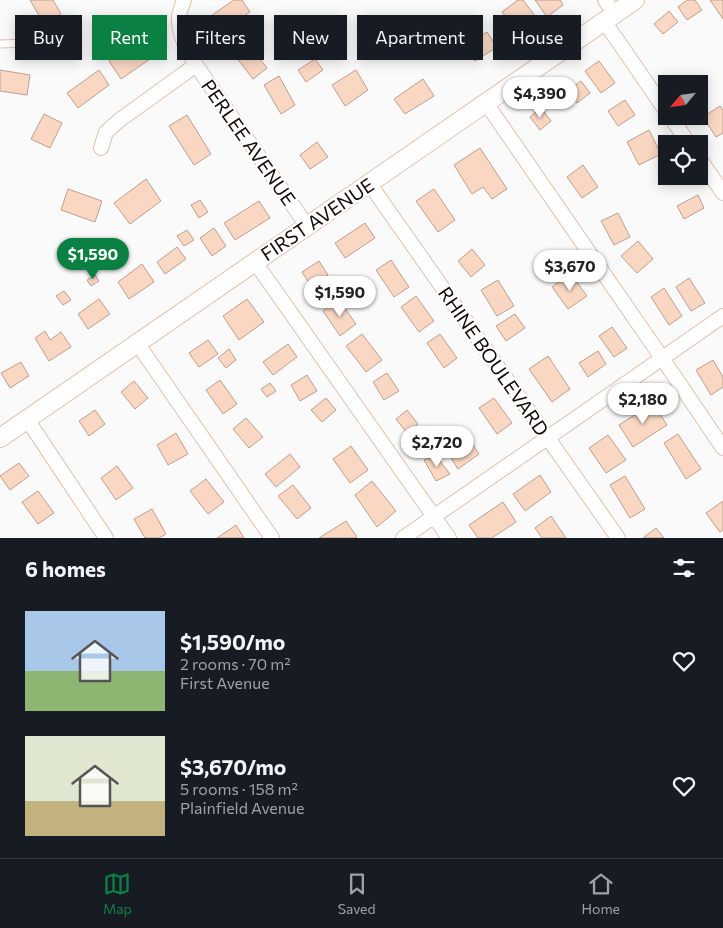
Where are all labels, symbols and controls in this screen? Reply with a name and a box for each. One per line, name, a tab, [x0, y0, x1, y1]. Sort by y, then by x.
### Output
chip: Buy	[15, 15, 82, 60]
chip: Rent	[92, 15, 167, 60]
chip: Filters	[177, 15, 264, 60]
chip: New	[274, 15, 347, 60]
chip: Apartment	[357, 15, 483, 60]
chip: House	[493, 15, 581, 60]
street label: PERLEE AVENUE	[197, 75, 301, 209]
north arrow	[658, 75, 708, 125]
map controls	[658, 75, 708, 185]
pin: $4,390	[499, 76, 581, 119]
text: $4,390	[514, 83, 566, 102]
button: locate	[658, 135, 708, 185]
street label: FIRST AVENUE	[256, 173, 378, 265]
pin: $1,590	[52, 238, 134, 280]
text: $1,590	[68, 244, 118, 263]
pin: $3,670	[529, 250, 611, 292]
text: $3,670	[544, 256, 596, 275]
pin: $1,590	[299, 276, 381, 318]
text: $1,590	[315, 282, 365, 301]
street label: RHINE BOULEVARD	[434, 282, 554, 440]
pin: $2,180	[602, 382, 684, 425]
text: $2,180	[619, 389, 667, 408]
pin: $2,720	[396, 426, 478, 468]
text: $2,720	[412, 432, 462, 451]
icon: filters	[670, 554, 698, 582]
text: 6 homes	[25, 556, 106, 581]
text: $1,590/mo	[180, 629, 285, 654]
icon: home	[65, 631, 125, 691]
icon: heart	[670, 647, 698, 675]
text: 2 rooms · 70 m²	[180, 654, 291, 673]
text: First Avenue	[180, 673, 270, 692]
text: $3,670/mo	[180, 754, 286, 779]
icon: home	[65, 756, 125, 816]
icon: heart	[670, 772, 698, 800]
text: 5 rooms · 158 m²	[180, 779, 298, 798]
text: Plainfield Avenue	[180, 798, 304, 817]
tab: Map	[103, 870, 132, 917]
tab: Saved	[338, 870, 376, 917]
tab: Home	[582, 870, 620, 917]

